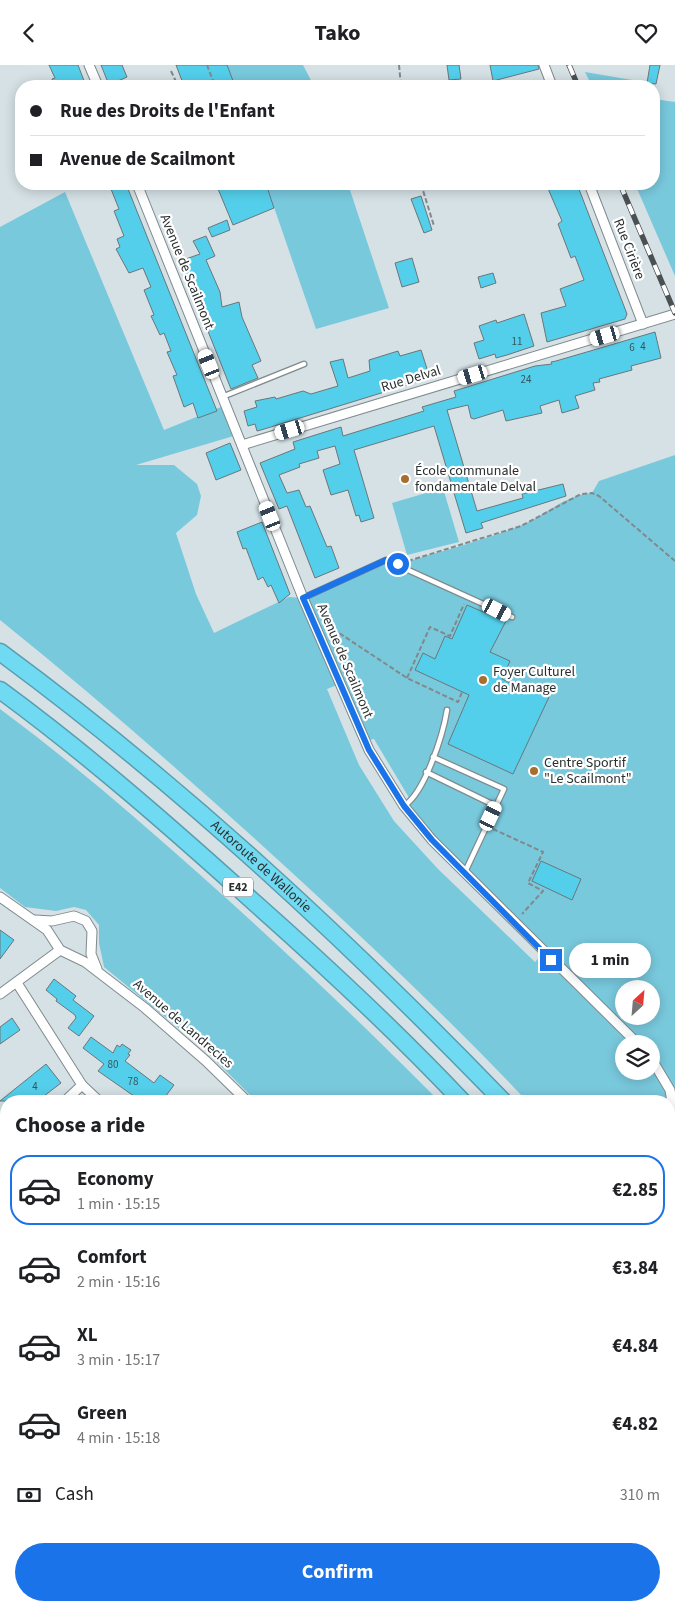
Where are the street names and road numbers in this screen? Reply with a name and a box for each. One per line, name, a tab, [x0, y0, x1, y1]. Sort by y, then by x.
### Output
street label: Avenue de Scailmont	[155, 211, 219, 333]
street label: Rue Cirière	[608, 216, 650, 282]
street label: Rue Delval	[379, 360, 444, 398]
street label: Avenue de Scailmont	[312, 601, 378, 722]
street label: Autoroute de Wallonie	[206, 816, 316, 918]
road number: E42	[223, 877, 253, 897]
street label: Avenue de Landrecies	[128, 975, 238, 1073]

